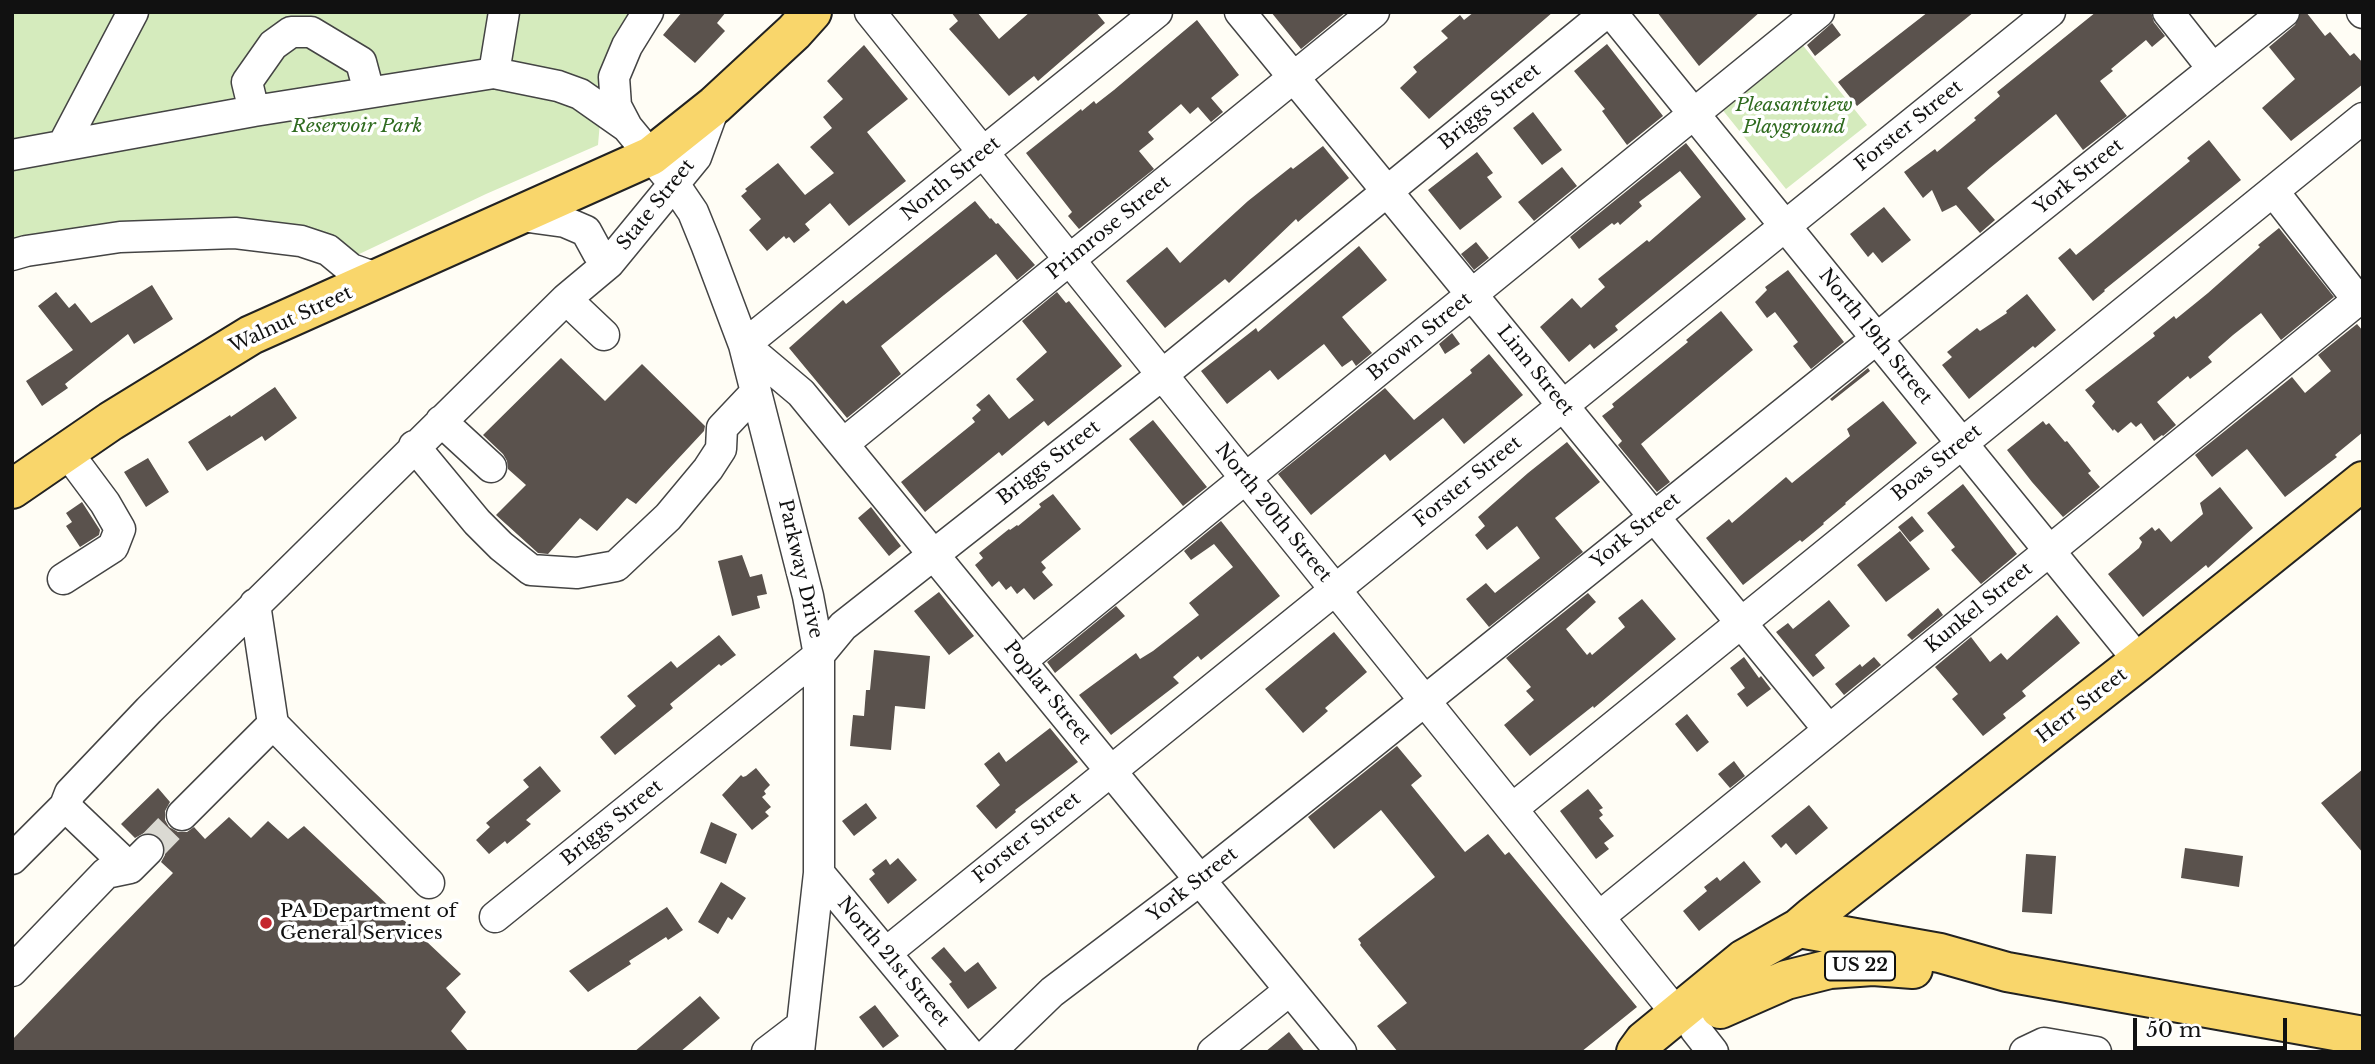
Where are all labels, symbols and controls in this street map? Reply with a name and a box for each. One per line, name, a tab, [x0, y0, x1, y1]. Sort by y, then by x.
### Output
street label: Briggs Street	[1435, 59, 1545, 155]
street label: Forster Street	[1851, 76, 1967, 176]
park label: Pleasantview Playground	[1735, 95, 1853, 139]
park label: Reservoir Park	[292, 116, 422, 138]
street label: North Street	[897, 132, 1005, 226]
street label: York Street	[2030, 134, 2128, 220]
street label: State Street	[612, 155, 700, 255]
street label: Primrose Street	[1043, 171, 1175, 285]
street label: North 19th Street	[1813, 265, 1937, 409]
street label: Walnut Street	[226, 282, 356, 358]
street label: Brown Street	[1363, 288, 1477, 386]
street label: Linn Street	[1492, 321, 1578, 421]
street label: Briggs Street	[993, 416, 1105, 510]
street label: Boas Street	[1888, 420, 1986, 506]
street label: Forster Street	[1410, 432, 1526, 532]
street label: North 20th Street	[1210, 439, 1336, 587]
street label: York Street	[1587, 488, 1685, 574]
street label: Parkway Drive	[773, 497, 827, 641]
street label: Kunkel Street	[1921, 558, 2037, 658]
street label: Poplar Street	[998, 637, 1096, 749]
street label: Herr Street	[2032, 664, 2132, 748]
street label: Briggs Street	[557, 775, 667, 871]
street label: Forster Street	[969, 788, 1085, 888]
street label: York Street	[1144, 843, 1242, 927]
street label: North 21st Street	[832, 892, 954, 1032]
place label: PA Department of General Services	[280, 901, 457, 945]
marker: PA Department of General Services	[258, 915, 274, 931]
road number: US 22	[1825, 951, 1895, 981]
scale bar	[2137, 1004, 2291, 1048]
text: 50 m	[2146, 1017, 2201, 1043]

